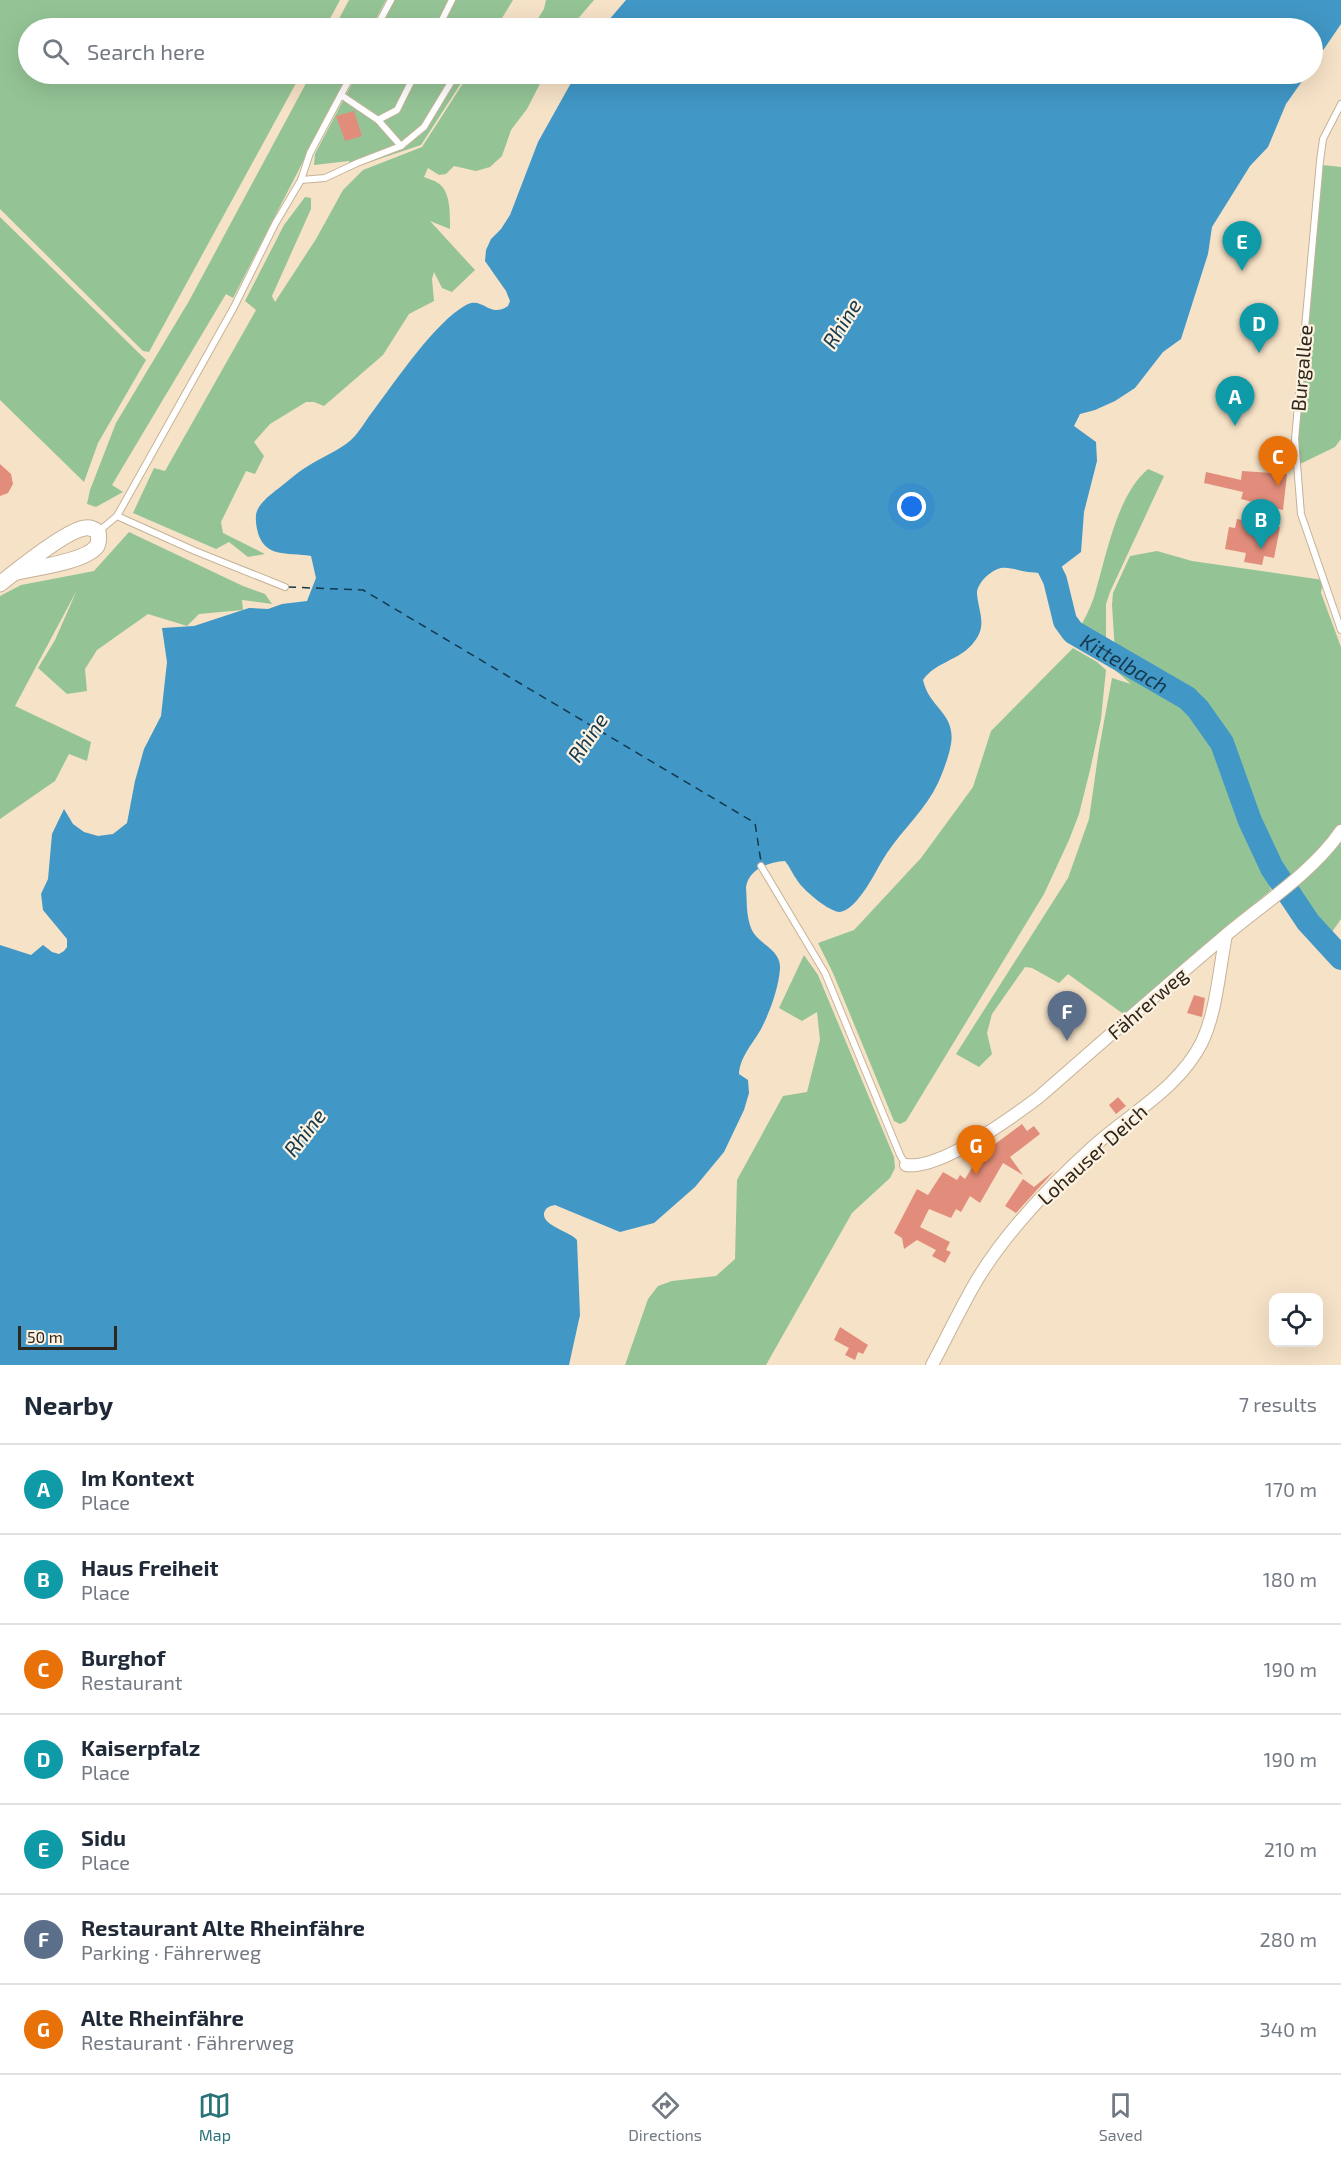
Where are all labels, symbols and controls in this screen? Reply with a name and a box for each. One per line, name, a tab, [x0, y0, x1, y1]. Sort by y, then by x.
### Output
search box	[18, 18, 1323, 84]
icon: search	[39, 35, 72, 68]
text: Search here	[87, 38, 205, 64]
pin: E	[1222, 222, 1262, 271]
water label: Rhine	[816, 294, 866, 352]
pin: D	[1240, 304, 1278, 353]
street label: Burgallee	[1285, 324, 1317, 412]
pin: A	[1216, 376, 1254, 426]
pin: C	[1258, 436, 1298, 486]
your location	[897, 492, 926, 521]
pin: B	[1242, 500, 1280, 549]
water label: Kittelbach	[1077, 627, 1173, 697]
water label: Rhine	[562, 708, 612, 766]
street label: Fährerweg	[1102, 962, 1192, 1044]
pin: F	[1048, 992, 1086, 1041]
street label: Lohauser Deich	[1032, 1099, 1152, 1209]
water label: Rhine	[278, 1103, 330, 1161]
pin: G	[956, 1126, 996, 1175]
map controls	[1269, 1293, 1323, 1347]
button: locate	[1269, 1293, 1323, 1347]
scale bar	[18, 1323, 117, 1350]
text: 50 m	[27, 1327, 63, 1346]
text: Nearby	[24, 1389, 113, 1420]
text: 7 results	[1239, 1392, 1317, 1416]
text: Im Kontext	[81, 1464, 194, 1490]
text: A	[37, 1477, 50, 1501]
text: 170 m	[1265, 1477, 1317, 1501]
text: Place	[81, 1490, 130, 1514]
text: Haus Freiheit	[81, 1554, 219, 1580]
text: B	[37, 1567, 50, 1591]
text: 180 m	[1263, 1567, 1317, 1591]
text: Place	[81, 1580, 130, 1604]
text: Burghof	[81, 1644, 165, 1670]
text: C	[38, 1657, 49, 1681]
text: 190 m	[1264, 1657, 1317, 1681]
text: Restaurant	[81, 1670, 182, 1694]
text: Kaiserpfalz	[81, 1734, 200, 1760]
text: D	[37, 1747, 50, 1771]
text: 190 m	[1264, 1747, 1317, 1771]
text: Place	[81, 1760, 130, 1784]
text: Sidu	[81, 1824, 126, 1850]
text: E	[38, 1837, 49, 1861]
text: 210 m	[1264, 1837, 1317, 1861]
text: Place	[81, 1850, 130, 1874]
text: Restaurant Alte Rheinfähre	[81, 1914, 365, 1940]
text: F	[38, 1927, 49, 1951]
text: 280 m	[1260, 1927, 1317, 1951]
text: Parking · Fährerweg	[81, 1940, 261, 1964]
text: Alte Rheinfähre	[81, 2004, 244, 2030]
text: G	[37, 2017, 50, 2041]
text: 340 m	[1260, 2017, 1317, 2041]
text: Restaurant · Fährerweg	[81, 2030, 294, 2054]
tab: Map	[198, 2089, 231, 2144]
tab: Directions	[628, 2089, 702, 2144]
tab: Saved	[1099, 2089, 1143, 2144]

